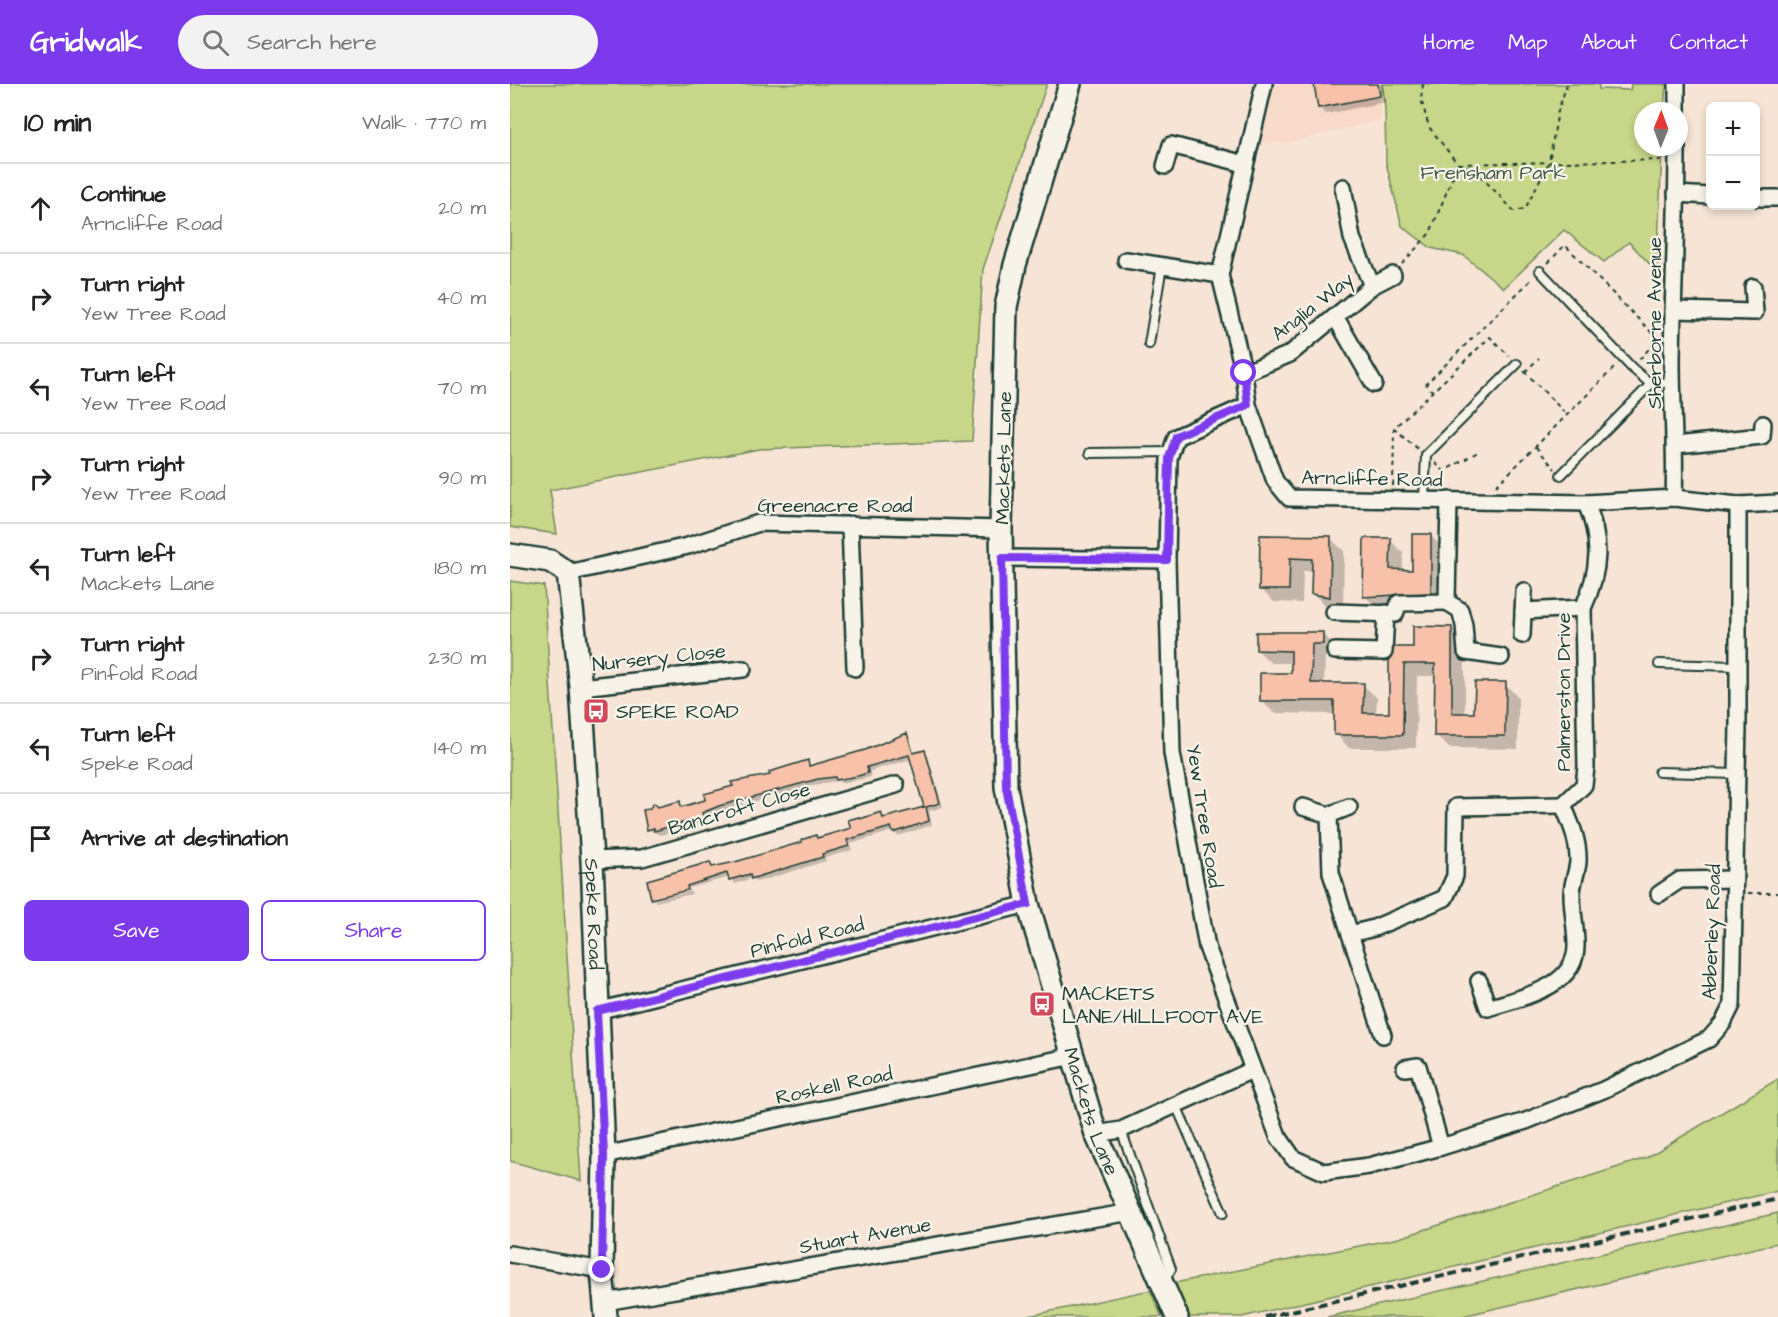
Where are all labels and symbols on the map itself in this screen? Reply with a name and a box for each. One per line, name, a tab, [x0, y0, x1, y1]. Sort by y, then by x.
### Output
north arrow	[1634, 102, 1688, 156]
park label: Frensham Park	[1420, 159, 1566, 187]
street label: Sherborne Avenue	[1641, 237, 1669, 409]
street label: Anglia Way	[1266, 266, 1360, 349]
route start	[1230, 359, 1256, 385]
street label: Mackets Lane	[989, 391, 1019, 525]
street label: Arncliffe Road	[1301, 464, 1443, 494]
street label: Greenacre Road	[757, 492, 913, 520]
street label: Palmerston Drive	[1550, 612, 1578, 772]
street label: Nursery Close	[591, 637, 727, 680]
bus stop icon: SPEKE ROAD	[581, 696, 611, 726]
place label: SPEKE ROAD	[616, 698, 739, 726]
street label: Yew Tree Road	[1179, 742, 1229, 890]
street label: Bancroft Close	[665, 775, 814, 843]
street label: Speke Road	[577, 857, 609, 970]
street label: Abberley Road	[1696, 864, 1729, 1001]
street label: Pinfold Road	[747, 910, 867, 966]
place label: MACKETS LANE/HILLFOOT AVE	[1062, 980, 1263, 1031]
bus stop icon: MACKETS LANE/HILLFOOT AVE	[1027, 989, 1057, 1019]
street label: Mackets Lane	[1056, 1044, 1126, 1180]
street label: Roskell Road	[773, 1060, 895, 1112]
street label: Stuart Avenue	[797, 1211, 933, 1261]
route end	[588, 1256, 614, 1282]

